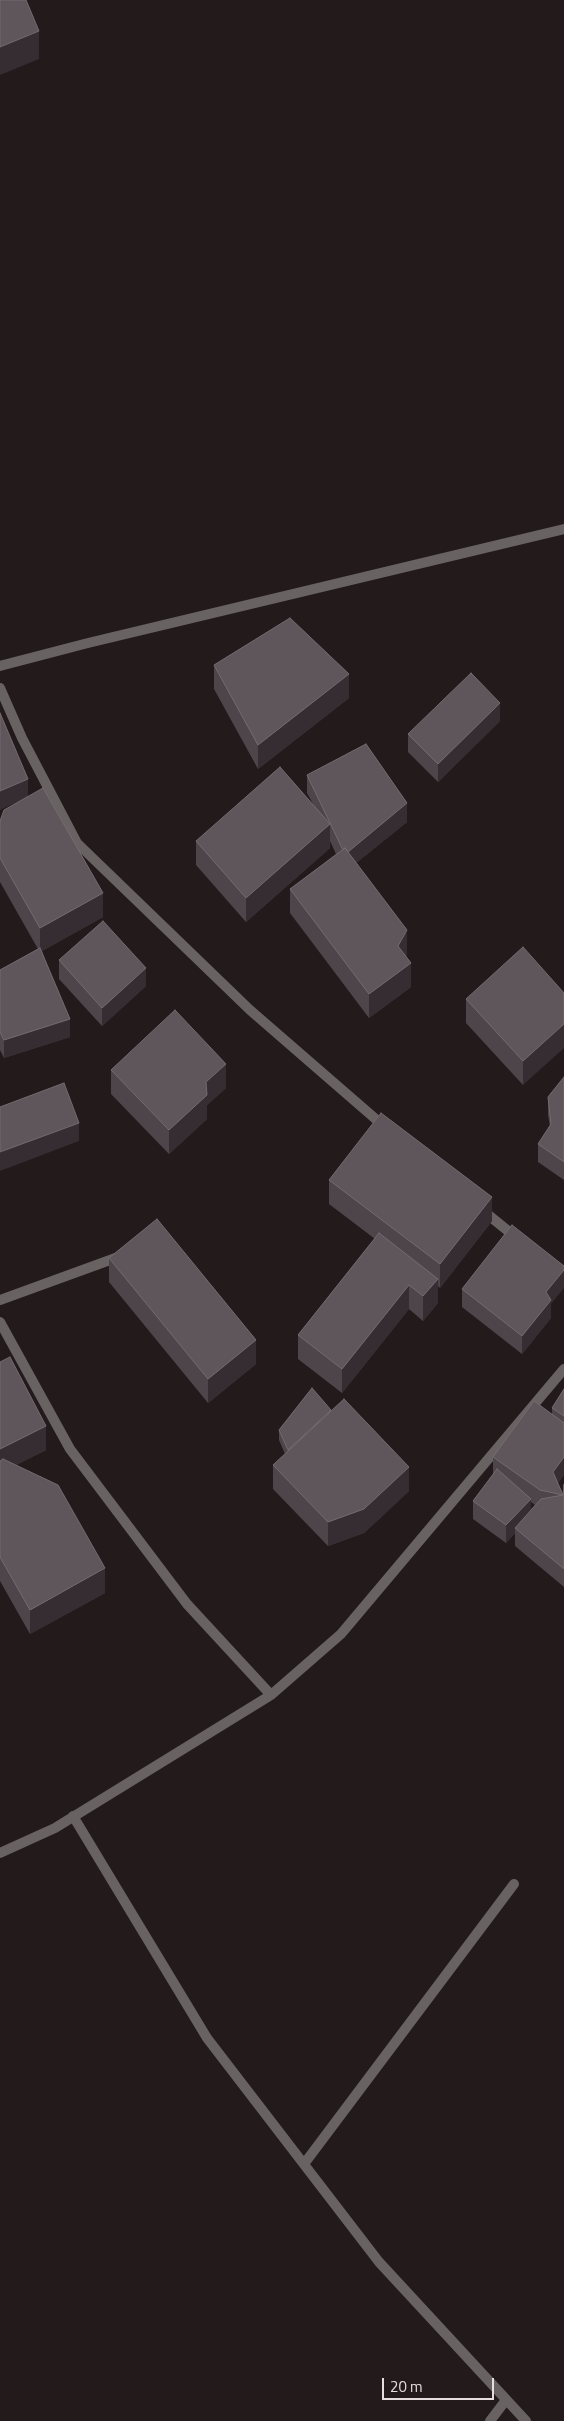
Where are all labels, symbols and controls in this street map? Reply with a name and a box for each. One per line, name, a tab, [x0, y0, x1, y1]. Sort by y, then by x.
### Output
scale bar	[384, 2368, 496, 2400]
text: 20 m	[390, 2375, 423, 2398]

